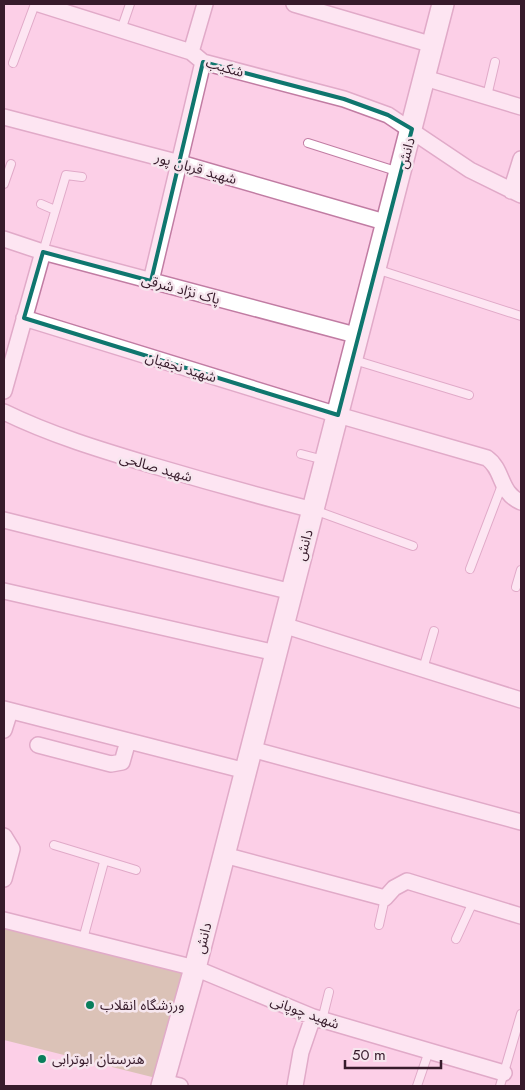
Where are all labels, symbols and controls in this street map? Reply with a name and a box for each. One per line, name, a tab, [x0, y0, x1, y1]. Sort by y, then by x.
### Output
street label: شکیب	[204, 52, 246, 82]
street label: دانش	[392, 135, 420, 171]
street label: شهید قربان پور	[152, 147, 239, 189]
street label: پاک نژاد شرقی	[139, 269, 223, 309]
street label: شهید نجفیان	[143, 347, 219, 387]
street label: شهید صالحی	[117, 447, 195, 487]
street label: دانش	[290, 527, 318, 563]
street label: دانش	[189, 920, 217, 956]
street label: شهید چوپانی	[268, 990, 342, 1034]
place label: ورزشگاه انقلاب	[100, 995, 184, 1015]
marker: ورزشگاه انقلاب	[84, 999, 96, 1011]
scale bar	[345, 1038, 441, 1070]
text: 50 m	[352, 1044, 386, 1066]
place label: هنرستان ابوترابی	[52, 1049, 145, 1069]
marker: هنرستان ابوترابی	[36, 1053, 48, 1065]

